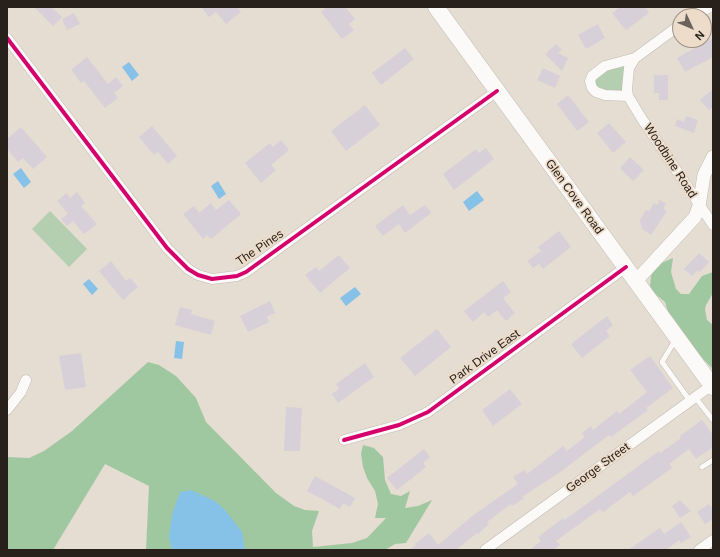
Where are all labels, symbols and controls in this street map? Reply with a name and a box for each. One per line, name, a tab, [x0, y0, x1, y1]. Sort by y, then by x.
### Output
north arrow	[672, 8, 712, 48]
text: N	[693, 29, 707, 43]
street label: Woodbine Road	[641, 121, 699, 201]
street label: Glen Cove Road	[542, 157, 606, 237]
street label: The Pines	[234, 227, 286, 269]
street label: Park Drive East	[447, 327, 523, 387]
street label: George Street	[563, 440, 633, 496]

